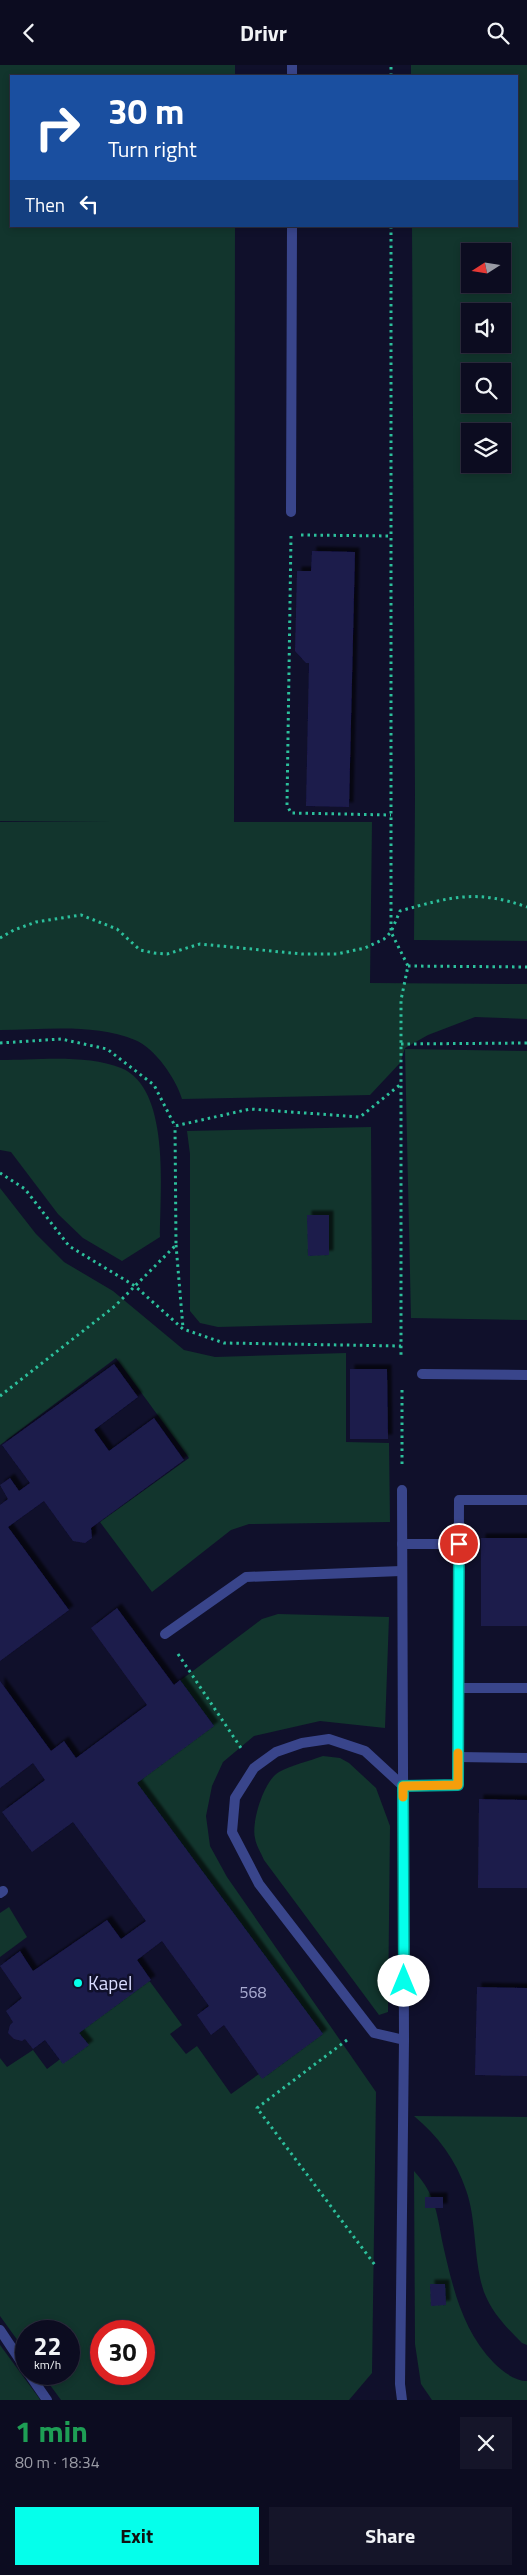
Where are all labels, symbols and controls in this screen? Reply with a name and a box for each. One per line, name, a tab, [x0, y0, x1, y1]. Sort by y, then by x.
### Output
text: Drivr	[240, 16, 287, 50]
icon: back	[15, 19, 43, 47]
icon: search	[484, 19, 512, 47]
text: 30 m	[108, 84, 184, 138]
icon: right	[25, 95, 90, 160]
text: Turn right	[108, 132, 197, 166]
text: Then	[25, 190, 65, 219]
icon: left	[75, 190, 103, 218]
north arrow	[461, 243, 511, 293]
map controls	[461, 243, 511, 473]
button: sound	[461, 303, 511, 353]
button: search	[461, 363, 511, 413]
button: layers	[461, 423, 511, 473]
pin	[438, 1523, 480, 1565]
icon: arrive	[445, 1530, 473, 1558]
position arrow	[377, 1954, 429, 2006]
place label: Kapel	[88, 1968, 132, 1997]
marker: Kapel	[72, 1977, 84, 1989]
house number: 568	[240, 1980, 266, 2004]
speed limit sign: 30	[90, 2320, 155, 2385]
text: 22	[33, 2327, 62, 2365]
text: km/h	[34, 2355, 61, 2374]
text: 1 min	[15, 2408, 88, 2454]
button: close	[460, 2417, 512, 2469]
text: 80 m · 18:34	[15, 2450, 100, 2474]
button: Exit	[15, 2507, 259, 2565]
button: Share	[269, 2507, 512, 2565]

